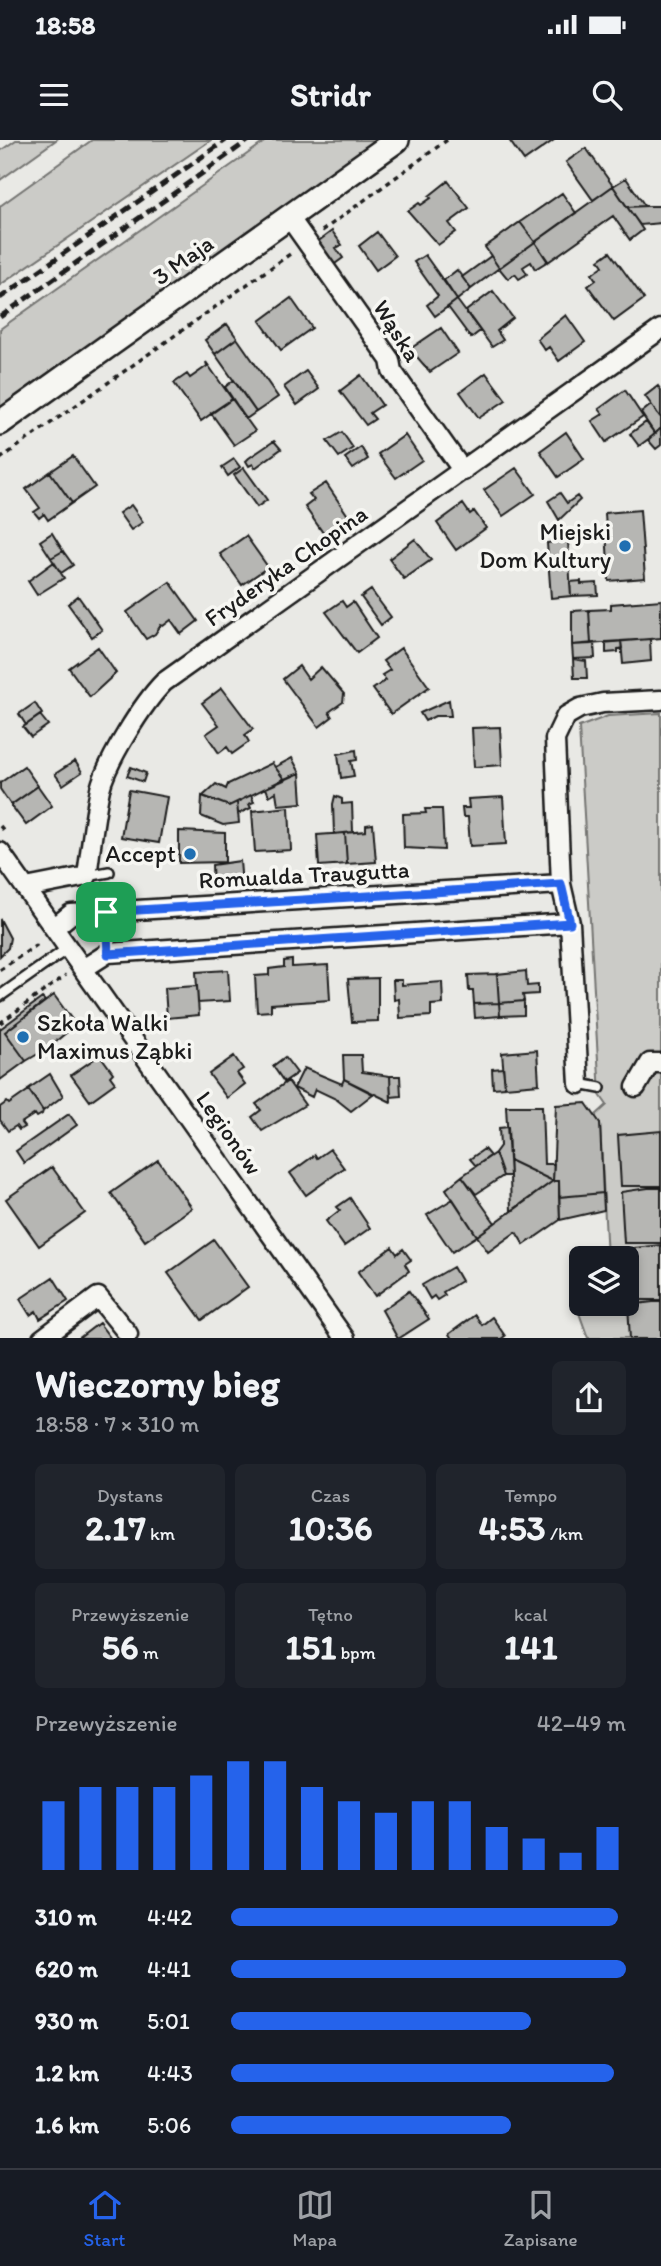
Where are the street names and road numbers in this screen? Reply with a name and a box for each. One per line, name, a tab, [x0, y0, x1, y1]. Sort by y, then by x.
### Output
street label: 3 Maja	[147, 228, 219, 291]
street label: Wąska	[367, 294, 428, 367]
street label: Fryderyka Chopina	[199, 499, 373, 632]
street label: Romualda Traugutta	[198, 854, 410, 895]
street label: Legionów	[190, 1085, 269, 1180]

